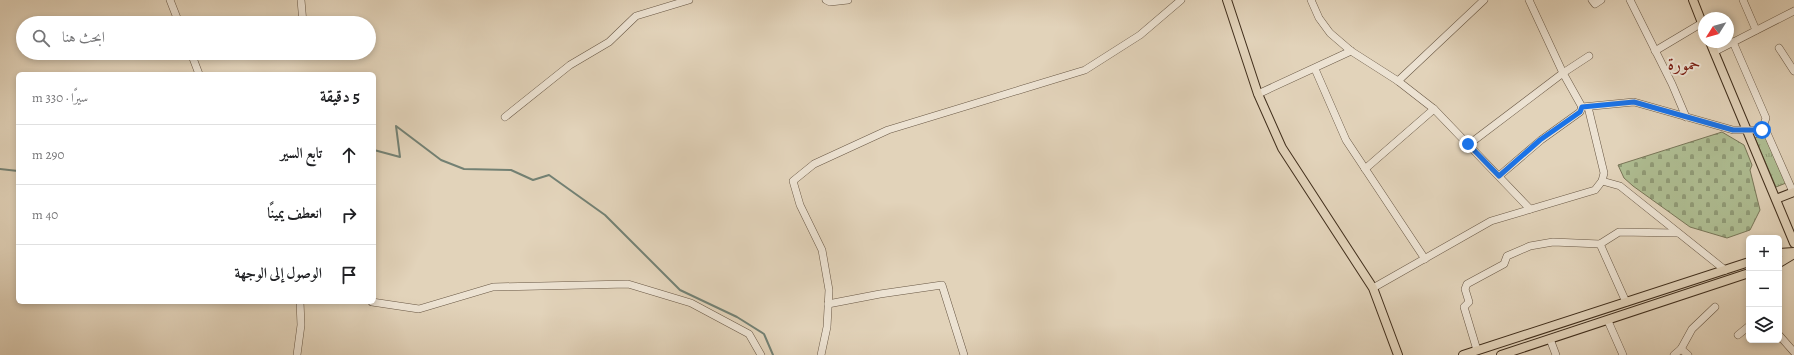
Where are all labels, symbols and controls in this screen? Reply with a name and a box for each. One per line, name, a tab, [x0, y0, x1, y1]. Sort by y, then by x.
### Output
north arrow	[1698, 12, 1734, 48]
search box	[16, 16, 376, 60]
icon: search	[30, 27, 52, 49]
text: ابحث هنا	[62, 27, 105, 47]
district label: حمورة	[1667, 52, 1701, 76]
text: 5 دقيقة	[320, 85, 360, 108]
text: سيرًا · 330 m	[32, 89, 88, 106]
route start	[1753, 121, 1771, 139]
route end	[1459, 135, 1477, 153]
text: تابع السير	[280, 143, 322, 163]
icon: ahead	[338, 144, 360, 166]
text: 290 m	[32, 146, 64, 163]
text: انعطف يمينًا	[267, 203, 322, 223]
icon: right	[338, 204, 360, 226]
text: 40 m	[32, 206, 58, 223]
map controls	[1746, 235, 1782, 343]
button: +	[1746, 235, 1782, 271]
text: الوصول إلى الوجهة	[235, 263, 322, 283]
icon: arrive	[338, 264, 360, 286]
button: −	[1746, 271, 1782, 307]
button: layers	[1746, 307, 1782, 343]

